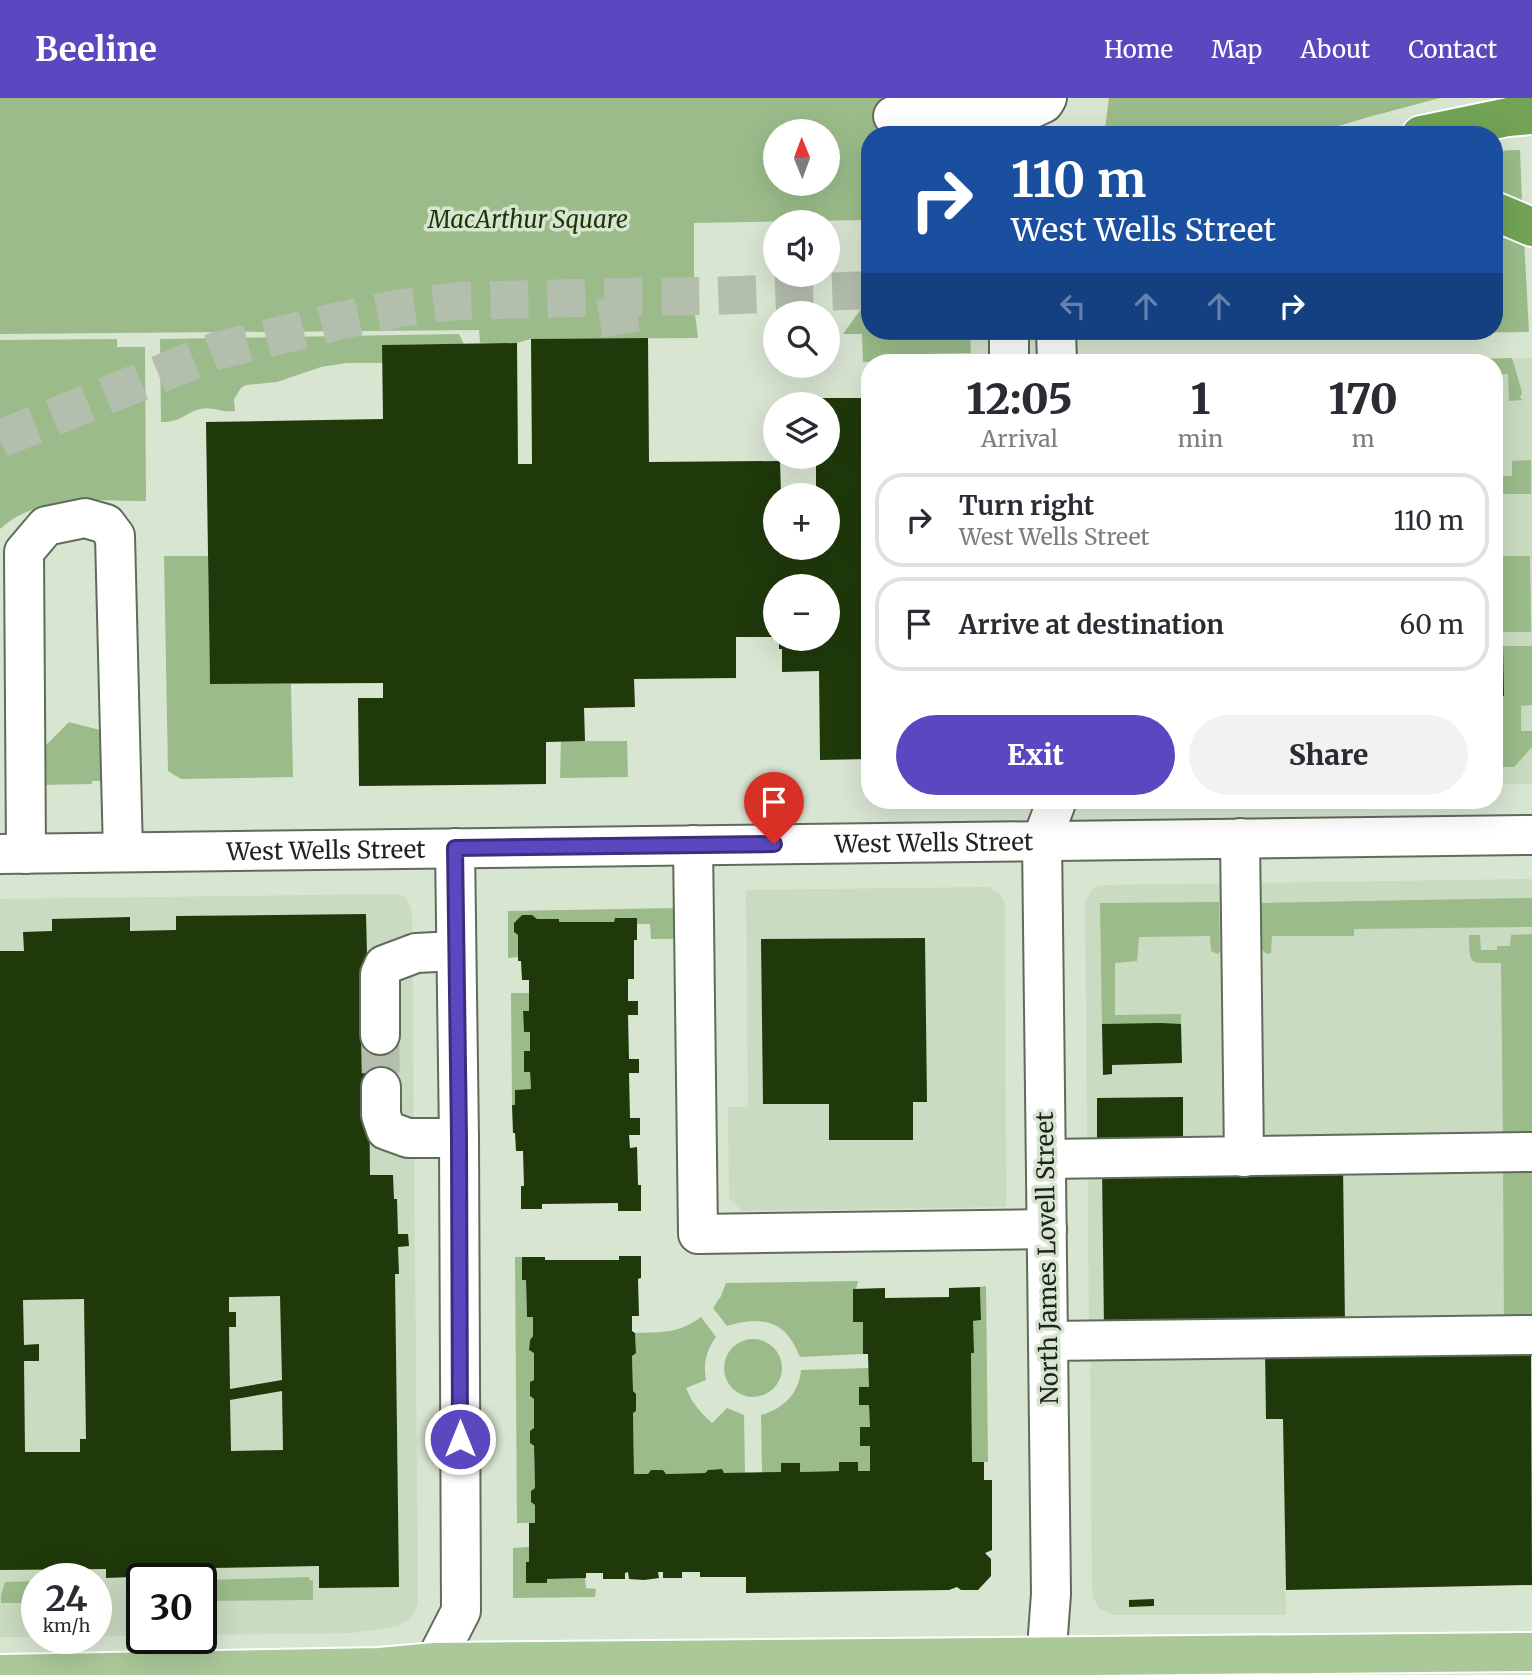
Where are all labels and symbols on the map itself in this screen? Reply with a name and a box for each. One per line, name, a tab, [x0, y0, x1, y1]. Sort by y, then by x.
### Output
north arrow	[763, 119, 840, 196]
park label: MacArthur Square	[427, 204, 628, 235]
pin	[744, 772, 804, 844]
street label: West Wells Street	[833, 826, 1034, 859]
street label: West Wells Street	[225, 833, 426, 867]
street label: North James Lovell Street	[1029, 1111, 1065, 1405]
position arrow	[423, 1402, 497, 1476]
speed limit sign: 30	[126, 1563, 217, 1654]

